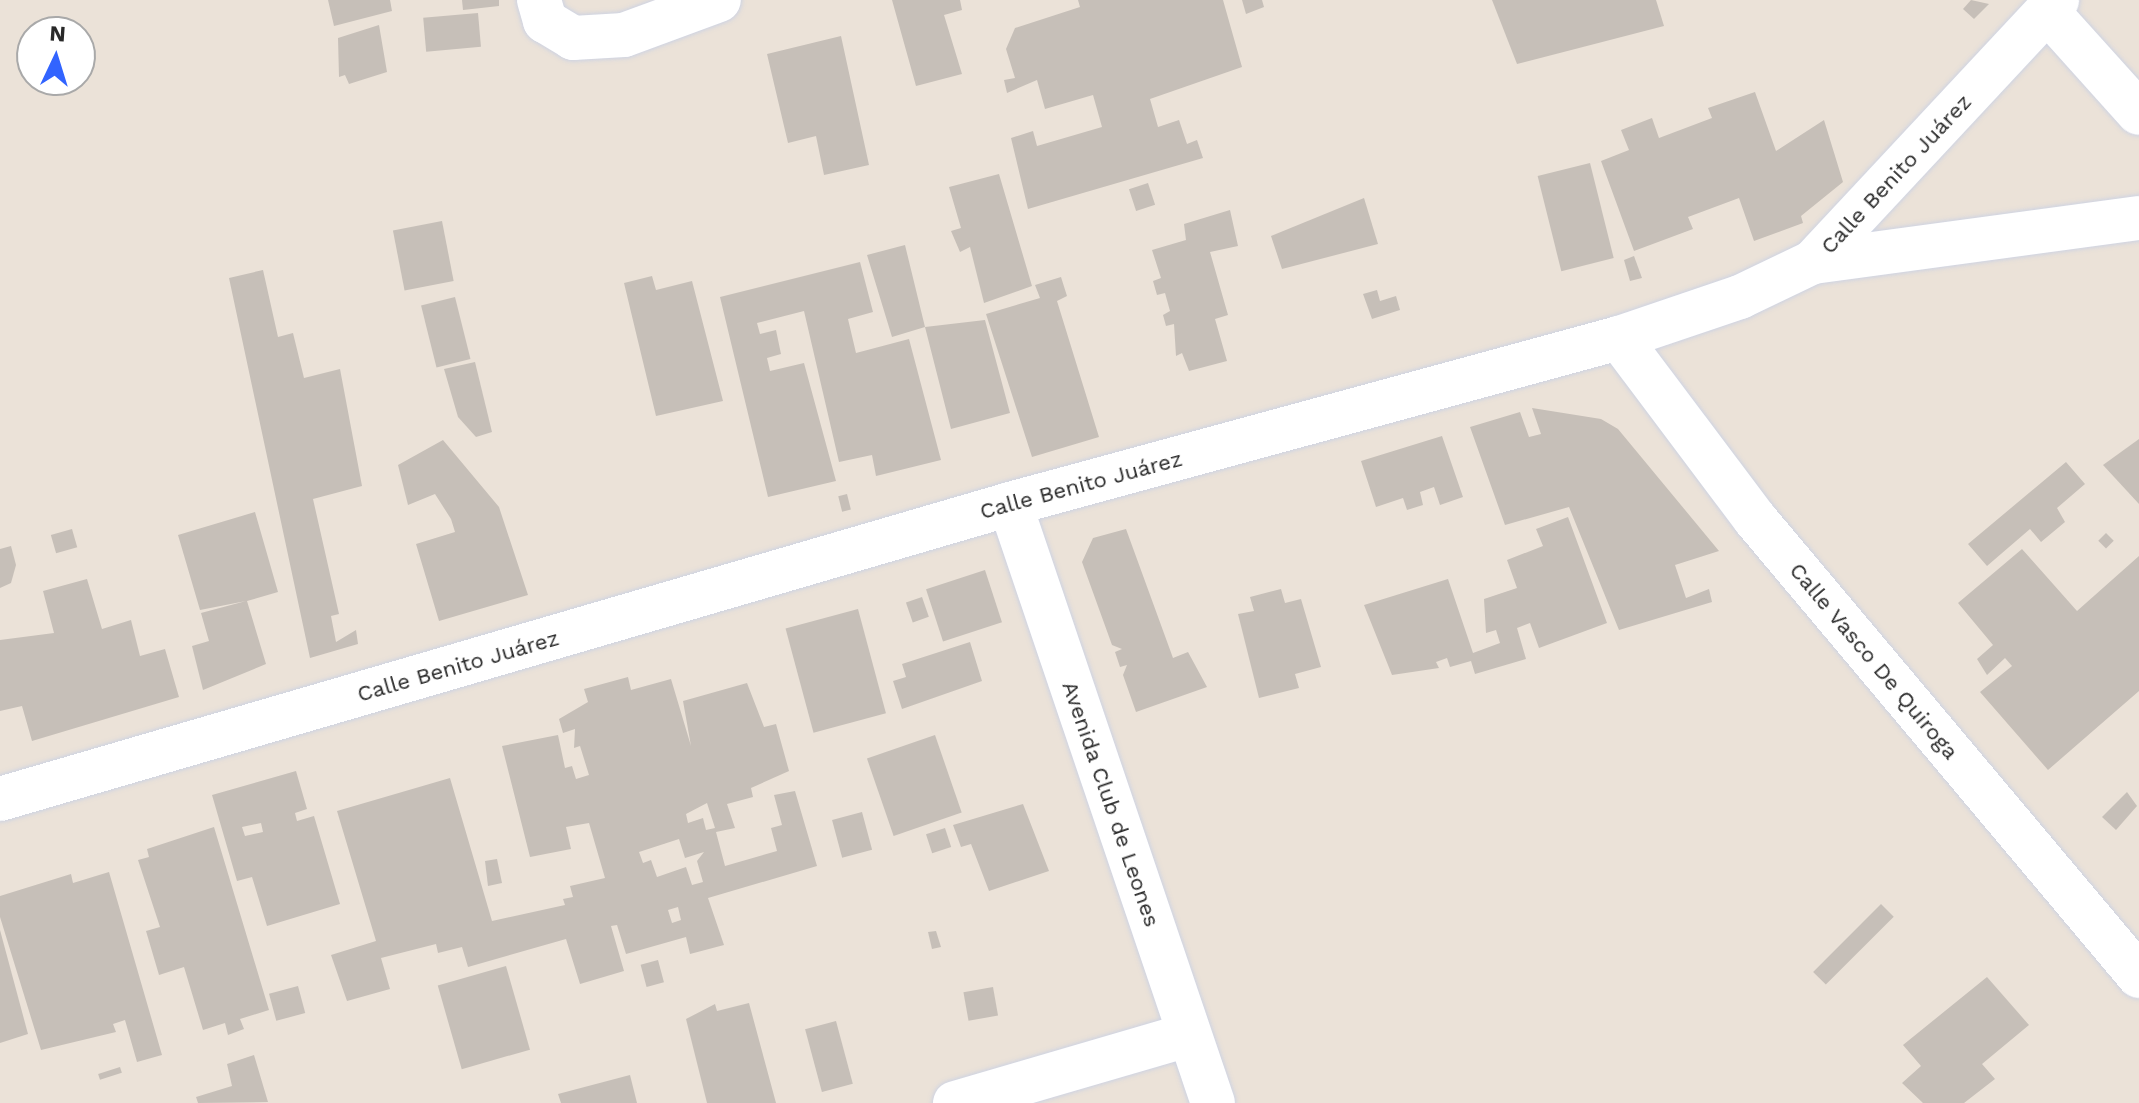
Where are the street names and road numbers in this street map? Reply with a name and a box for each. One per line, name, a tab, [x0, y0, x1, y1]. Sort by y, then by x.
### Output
street label: Calle Benito Juárez	[1815, 89, 1977, 259]
street label: Calle Benito Juárez	[977, 445, 1185, 525]
street label: Calle Vasco De Quiroga	[1784, 557, 1964, 765]
street label: Calle Benito Juárez	[354, 625, 562, 707]
street label: Avenida Club de Leones	[1056, 678, 1166, 930]

